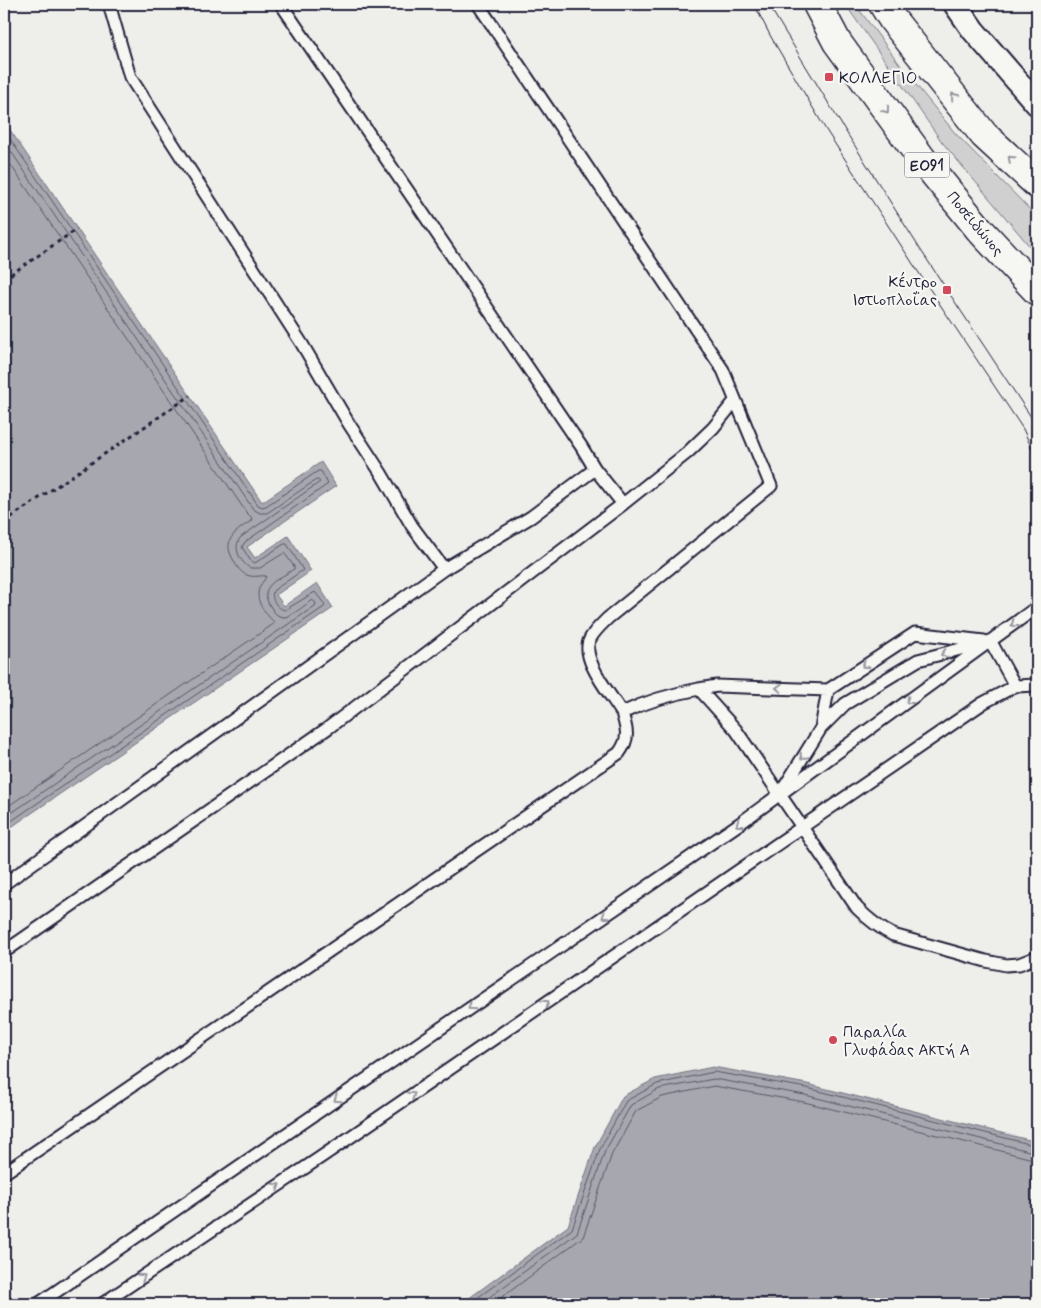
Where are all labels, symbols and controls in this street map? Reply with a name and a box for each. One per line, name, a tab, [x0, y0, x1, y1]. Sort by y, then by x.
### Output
place label: ΚΟΛΛΕΓΙΟ	[839, 68, 917, 89]
marker: ΚΟΛΛΕΓΙΟ	[823, 71, 835, 83]
one-way arrow	[951, 92, 960, 102]
one-way arrow	[880, 104, 889, 114]
road number: ΕΟ91	[904, 152, 950, 178]
one-way arrow	[1007, 156, 1016, 165]
street label: Ποσειδώνος	[942, 187, 1008, 261]
place label: Κέντρο Ιστιοπλοΐας	[852, 271, 937, 311]
marker: Κέντρο Ιστιοπλοΐας	[941, 284, 953, 296]
one-way arrow	[1011, 619, 1020, 627]
one-way arrow	[939, 648, 948, 659]
one-way arrow	[861, 659, 870, 669]
one-way arrow	[775, 683, 782, 693]
one-way arrow	[905, 695, 915, 704]
one-way arrow	[799, 752, 809, 761]
one-way arrow	[736, 818, 745, 827]
one-way arrow	[602, 910, 611, 919]
one-way arrow	[540, 1000, 549, 1009]
one-way arrow	[468, 1001, 477, 1010]
place label: Παραλία Γλυφάδας Ακτή Α	[843, 1022, 970, 1061]
marker: Παραλία Γλυφάδας Ακτή Α	[827, 1034, 839, 1046]
one-way arrow	[406, 1092, 415, 1101]
one-way arrow	[333, 1093, 343, 1102]
one-way arrow	[272, 1183, 281, 1192]
one-way arrow	[137, 1274, 146, 1283]

